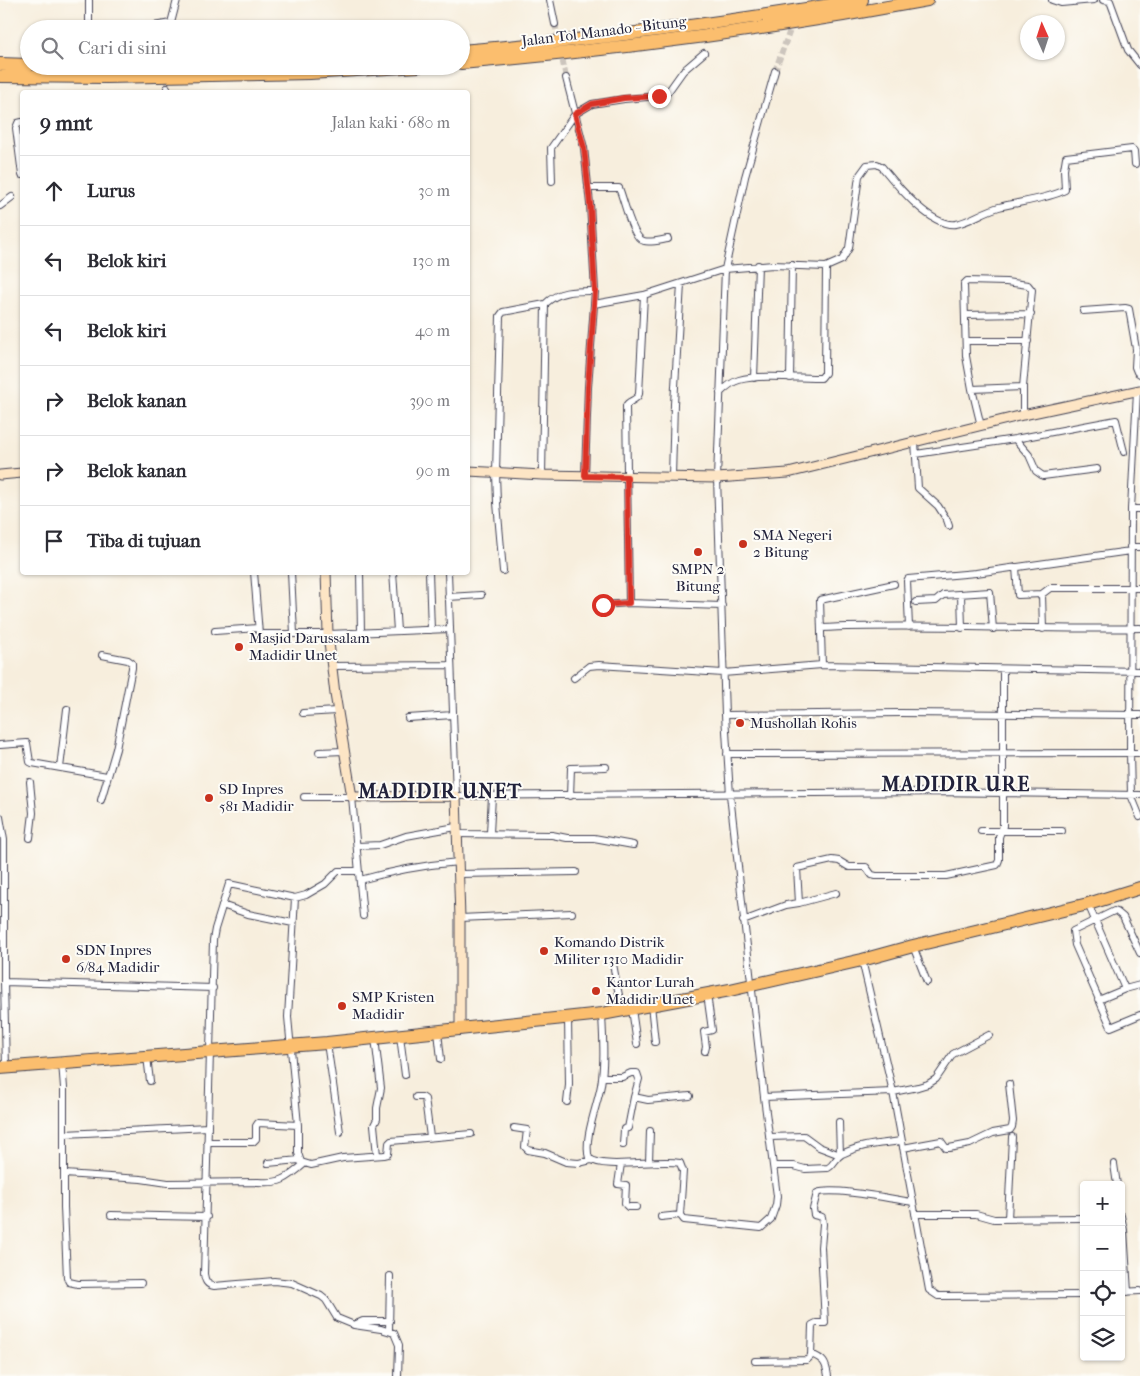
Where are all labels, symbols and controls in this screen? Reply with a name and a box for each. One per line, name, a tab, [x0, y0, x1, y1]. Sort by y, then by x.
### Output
street label: Jalan Tol Manado - Bitung	[520, 12, 688, 50]
north arrow	[1020, 15, 1065, 60]
search box	[20, 20, 470, 75]
icon: search	[38, 34, 66, 62]
text: Cari di sini	[78, 37, 167, 59]
route end	[648, 85, 671, 108]
text: 9 mnt	[40, 111, 93, 135]
text: Jalan kaki · 680 m	[331, 113, 450, 132]
icon: ahead	[40, 177, 68, 205]
text: Lurus	[87, 180, 135, 202]
text: 30 m	[418, 181, 450, 200]
icon: left	[40, 247, 68, 275]
text: Belok kiri	[87, 250, 166, 272]
text: 130 m	[412, 251, 450, 270]
icon: left	[40, 317, 68, 345]
text: Belok kiri	[87, 320, 166, 342]
text: 40 m	[415, 321, 450, 340]
icon: right	[40, 387, 68, 415]
text: Belok kanan	[87, 390, 187, 412]
text: 390 m	[409, 391, 450, 410]
icon: right	[40, 457, 68, 485]
text: Belok kanan	[87, 460, 187, 482]
text: 90 m	[416, 461, 450, 480]
place label: SMA Negeri 2 Bitung	[753, 526, 833, 561]
icon: arrive	[40, 527, 68, 555]
text: Tiba di tujuan	[87, 530, 201, 552]
marker: SMA Negeri 2 Bitung	[737, 538, 749, 550]
marker: SMPN 2 Bitung	[692, 546, 704, 558]
place label: SMPN 2 Bitung	[672, 560, 725, 595]
route start	[592, 594, 615, 617]
place label: Masjid Darussalam Madidir Unet	[249, 629, 370, 664]
marker: Masjid Darussalam Madidir Unet	[233, 641, 245, 653]
place label: Mushollah Rohis	[750, 714, 857, 732]
marker: Mushollah Rohis	[734, 717, 746, 729]
district label: MADIDIR URE	[881, 773, 1030, 796]
place label: SD Inpres 581 Madidir	[219, 780, 294, 815]
district label: MADIDIR UNET	[357, 780, 523, 803]
marker: SD Inpres 581 Madidir	[203, 792, 215, 804]
place label: Komando Distrik Militer 1310 Madidir	[554, 933, 684, 968]
place label: SDN Inpres 6/84 Madidir	[76, 941, 160, 976]
marker: Komando Distrik Militer 1310 Madidir	[538, 945, 550, 957]
marker: SDN Inpres 6/84 Madidir	[60, 953, 72, 965]
place label: Kantor Lurah Madidir Unet	[606, 973, 695, 1008]
marker: Kantor Lurah Madidir Unet	[590, 985, 602, 997]
place label: SMP Kristen Madidir	[352, 988, 435, 1023]
marker: SMP Kristen Madidir	[336, 1000, 348, 1012]
map controls	[1080, 1181, 1125, 1361]
button: +	[1080, 1181, 1125, 1226]
button: −	[1080, 1226, 1125, 1271]
button: locate	[1080, 1271, 1125, 1316]
button: layers	[1080, 1316, 1125, 1361]

